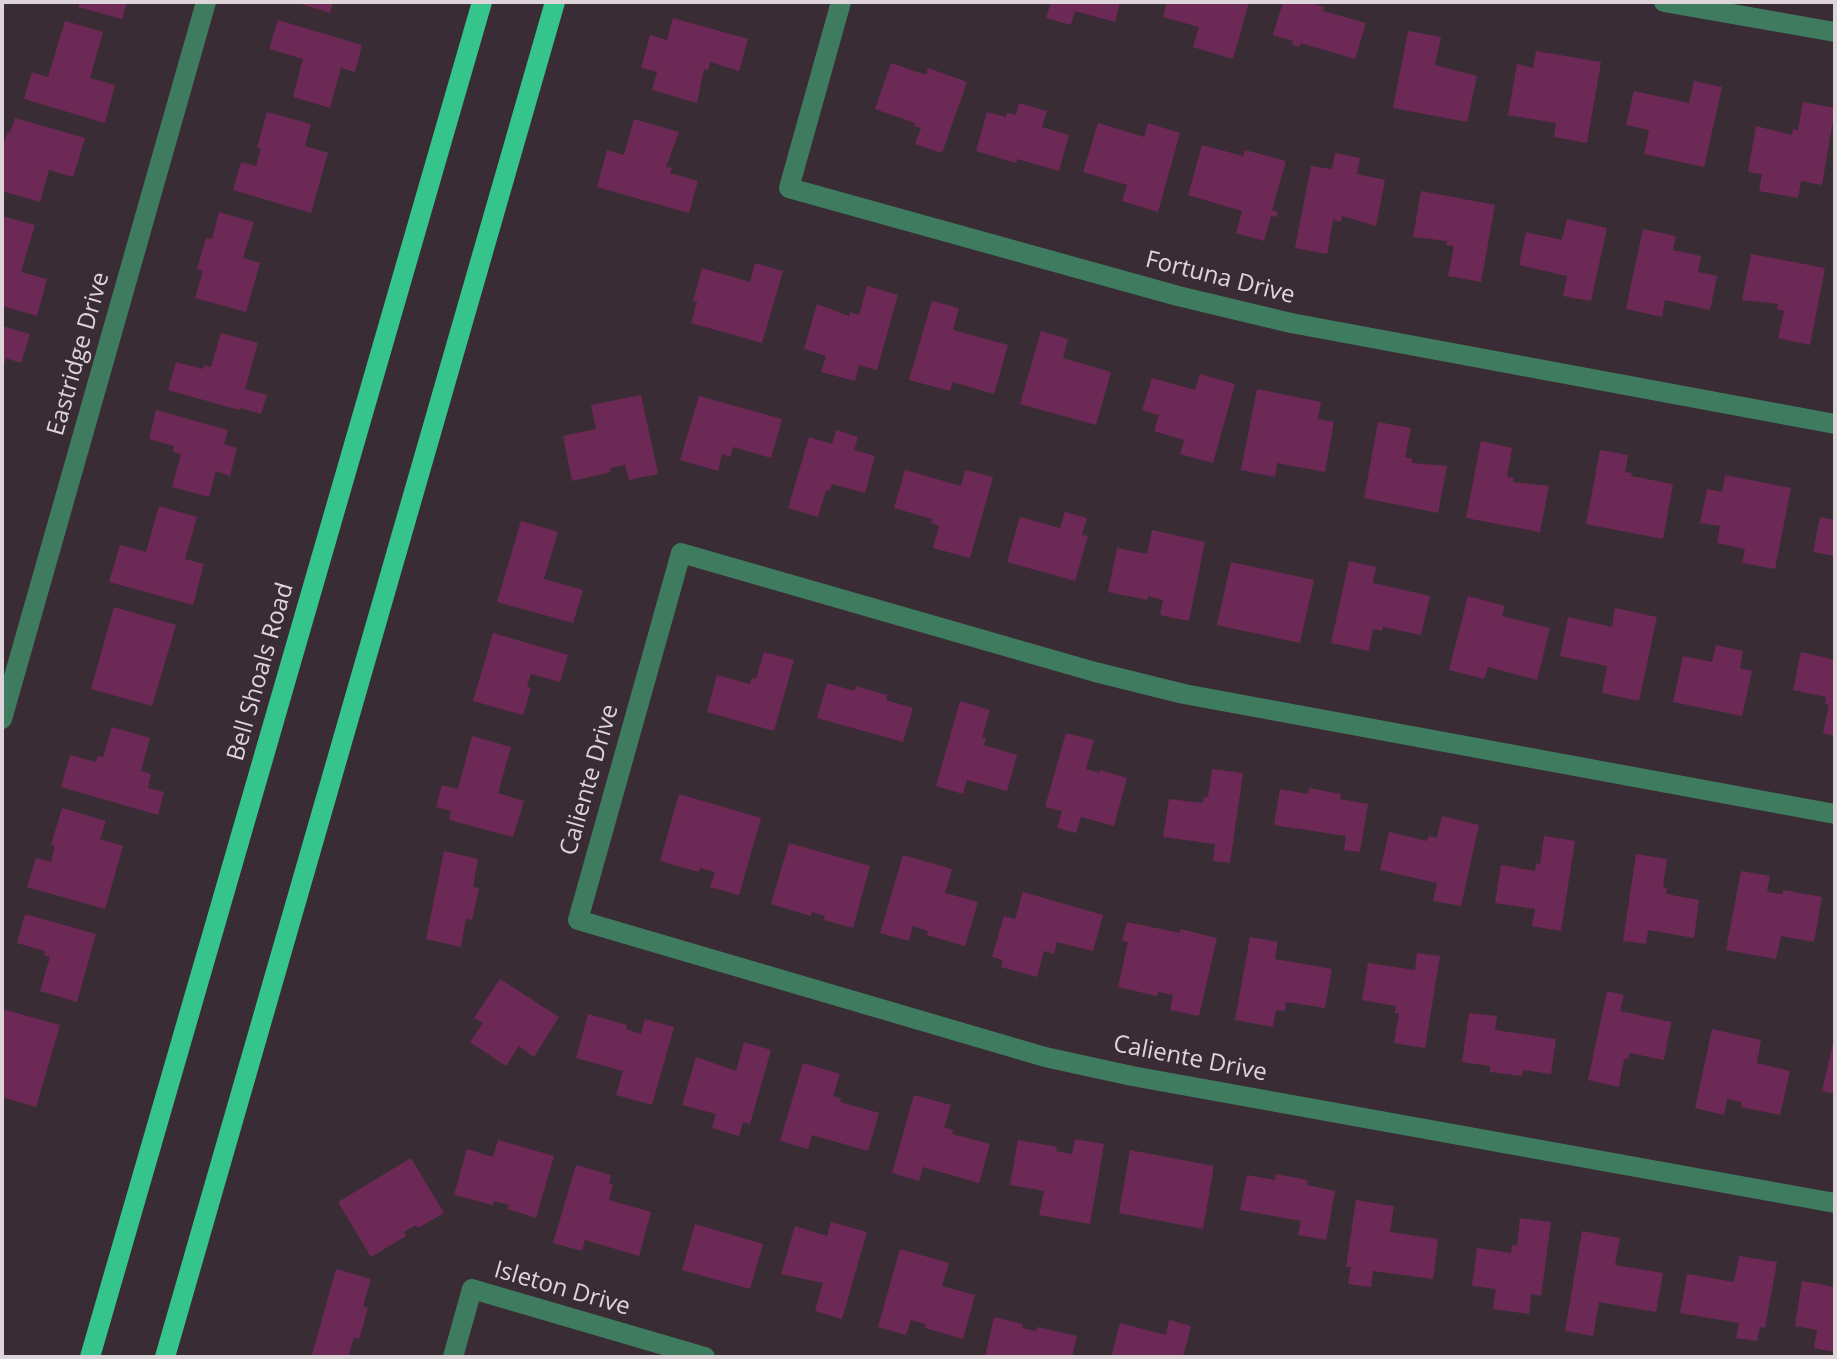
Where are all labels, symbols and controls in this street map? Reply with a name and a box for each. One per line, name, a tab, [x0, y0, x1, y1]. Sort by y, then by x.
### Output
street label: Fortuna Drive	[1142, 246, 1298, 310]
street label: Eastridge Drive	[42, 269, 116, 439]
street label: Bell Shoals Road	[222, 580, 300, 764]
street label: Caliente Drive	[555, 701, 625, 859]
street label: Caliente Drive	[1111, 1030, 1269, 1088]
street label: Isleton Drive	[491, 1256, 633, 1322]

